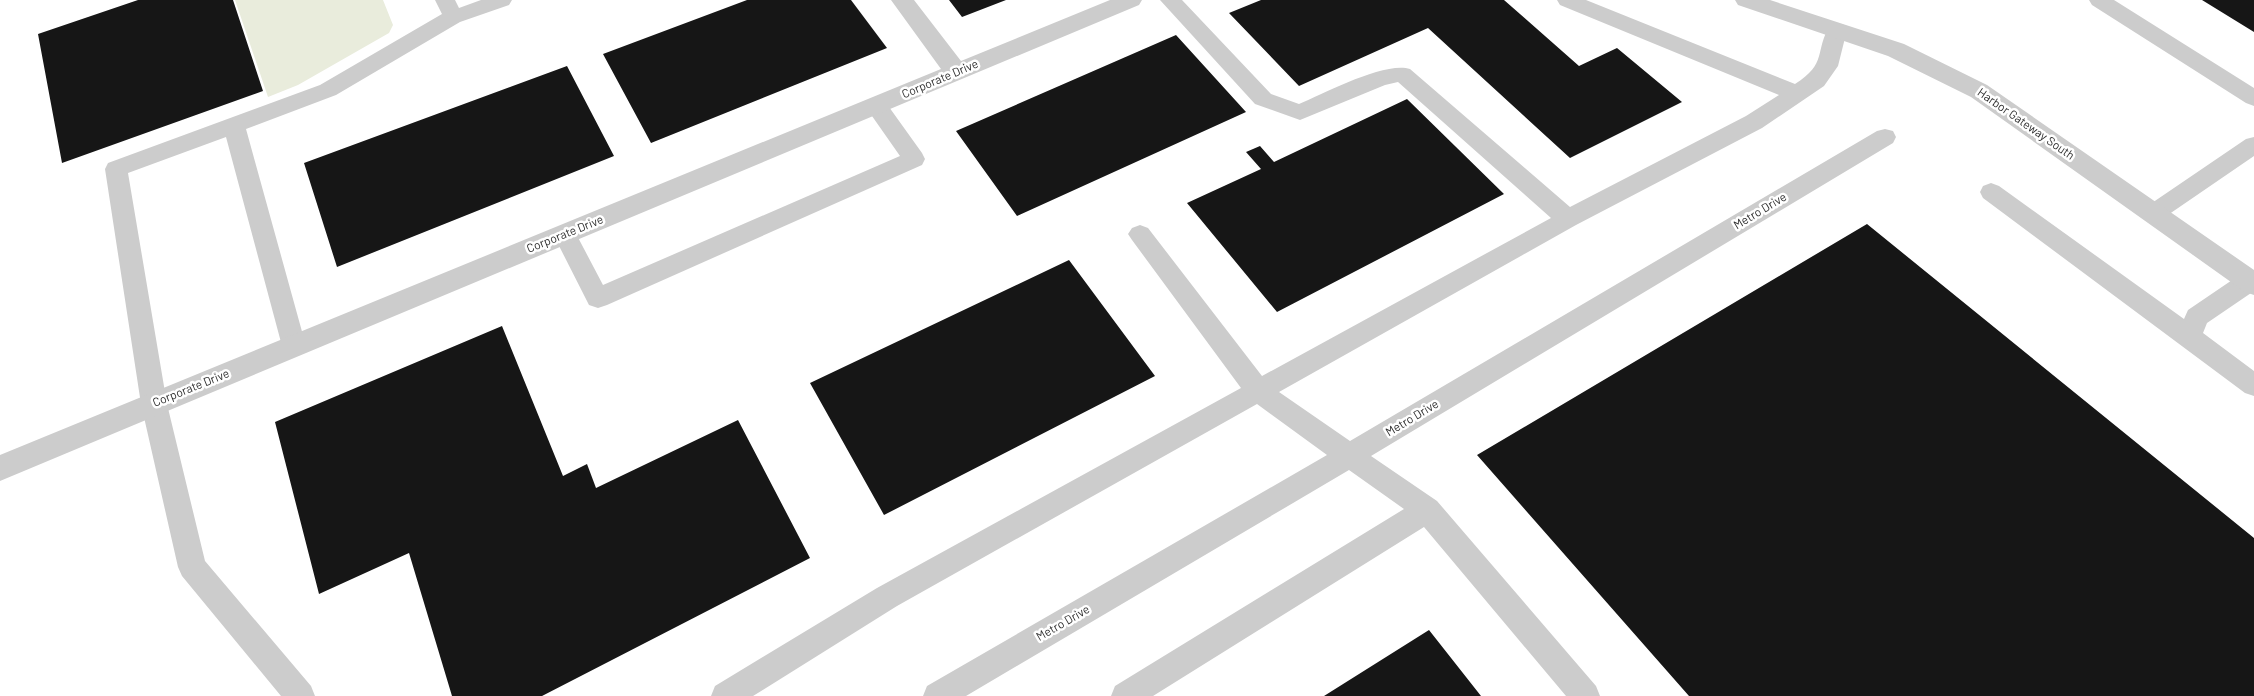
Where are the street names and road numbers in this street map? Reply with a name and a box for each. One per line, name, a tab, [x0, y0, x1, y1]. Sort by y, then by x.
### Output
street label: Corporate Drive	[899, 56, 980, 100]
street label: Harbor Gateway South	[1975, 84, 2078, 162]
street label: Metro Drive	[1730, 189, 1788, 231]
street label: Corporate Drive	[524, 211, 605, 255]
street label: Corporate Drive	[150, 365, 231, 409]
street label: Metro Drive	[1382, 396, 1440, 438]
street label: Metro Drive	[1033, 601, 1092, 643]

